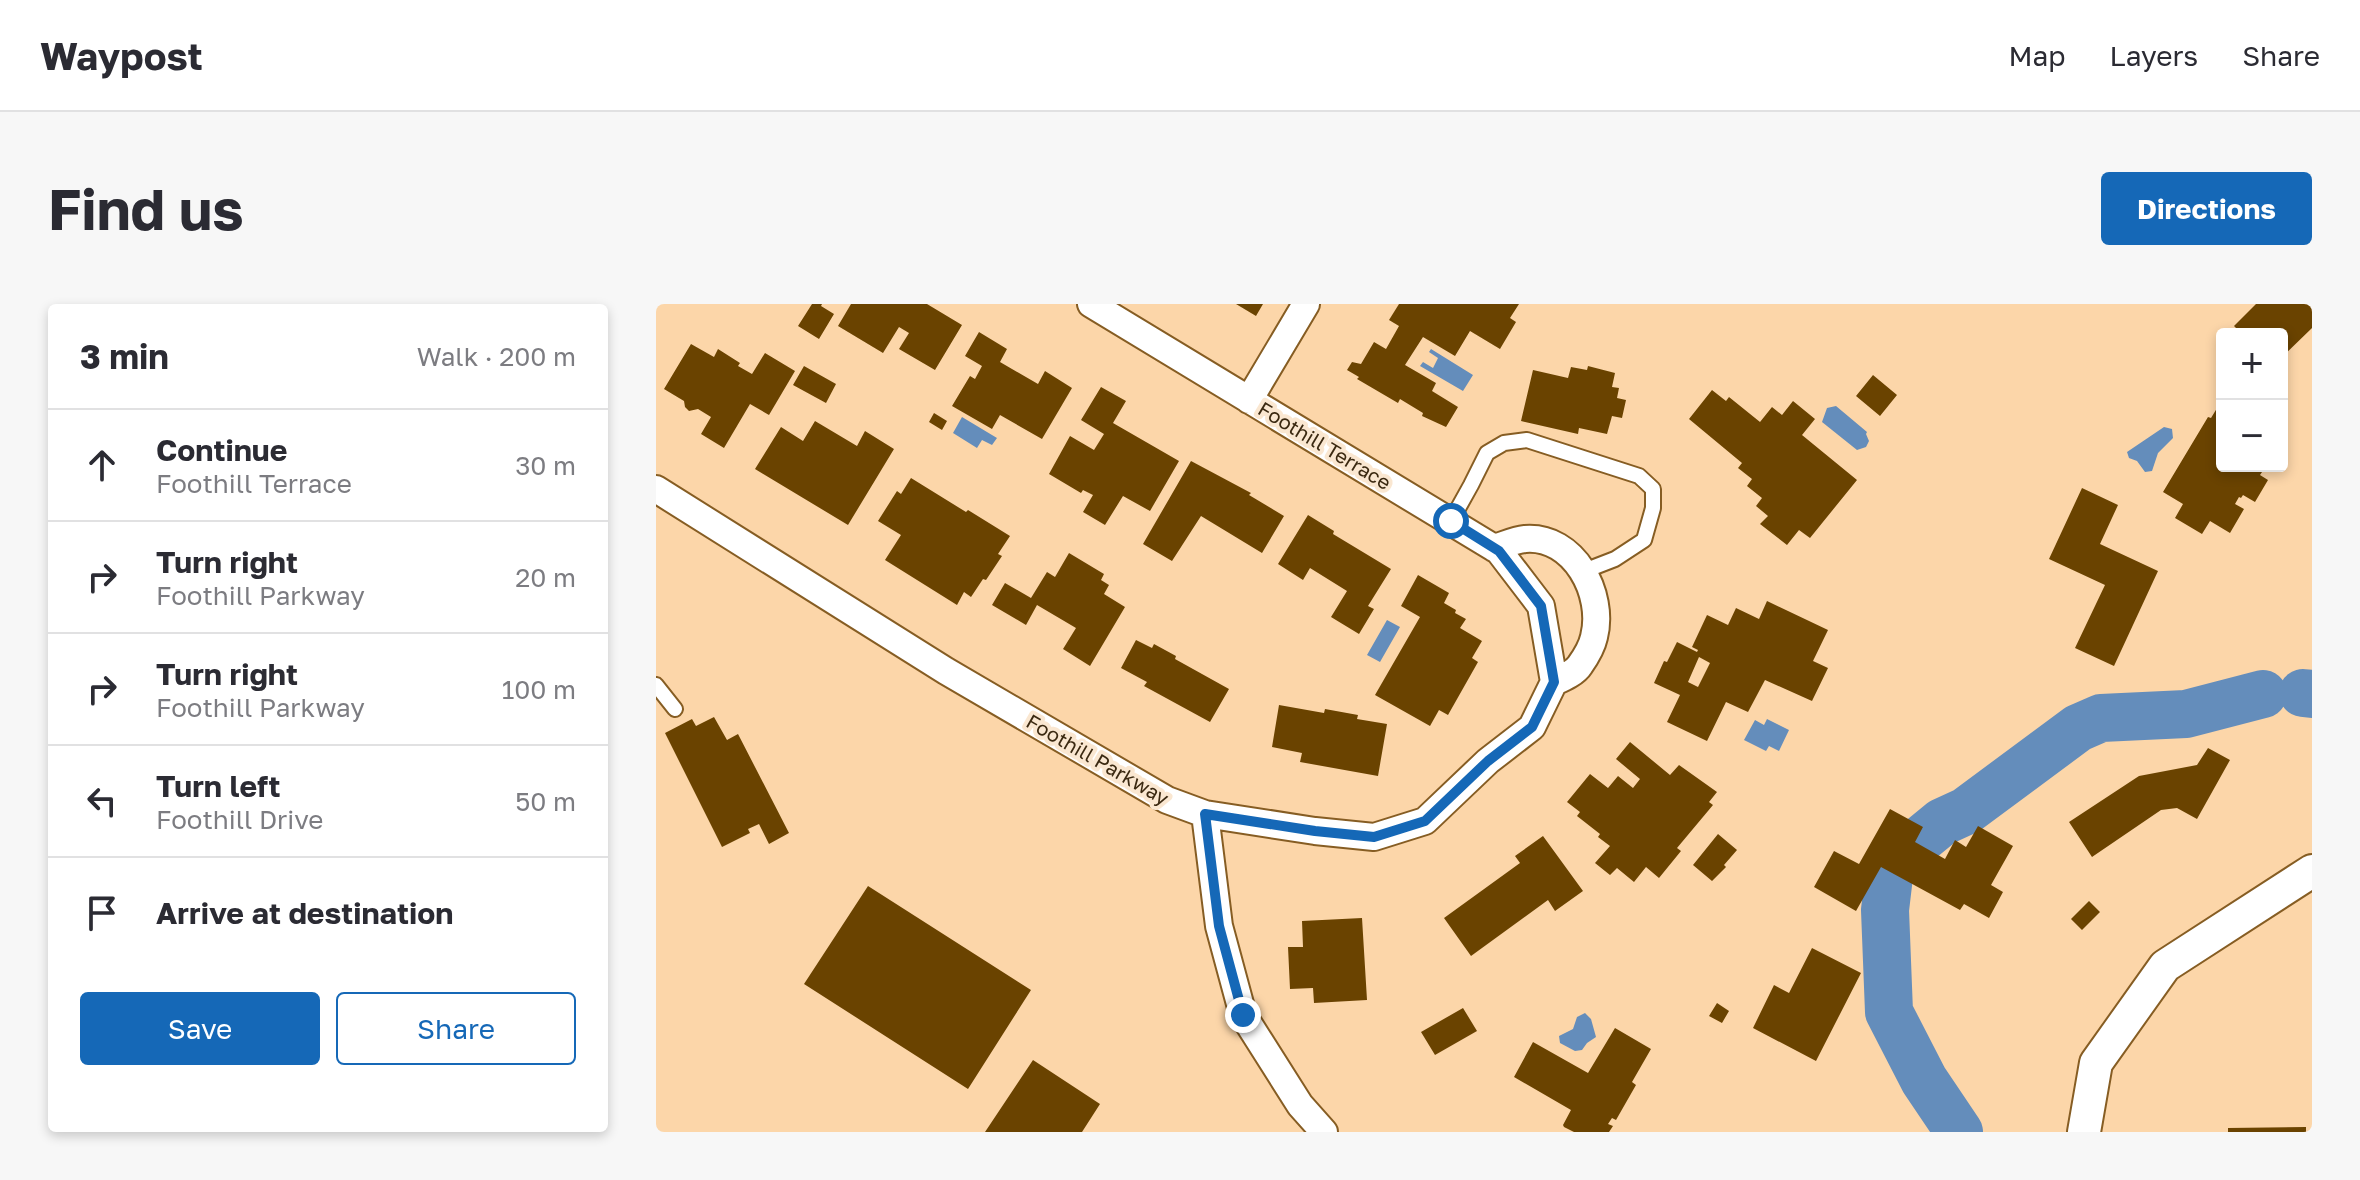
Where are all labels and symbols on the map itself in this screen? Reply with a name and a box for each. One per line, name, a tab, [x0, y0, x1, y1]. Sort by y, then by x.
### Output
street label: Foothill Terrace	[1254, 396, 1396, 494]
route start	[1433, 503, 1469, 539]
street label: Foothill Parkway	[1022, 708, 1174, 810]
route end	[1225, 997, 1261, 1033]

